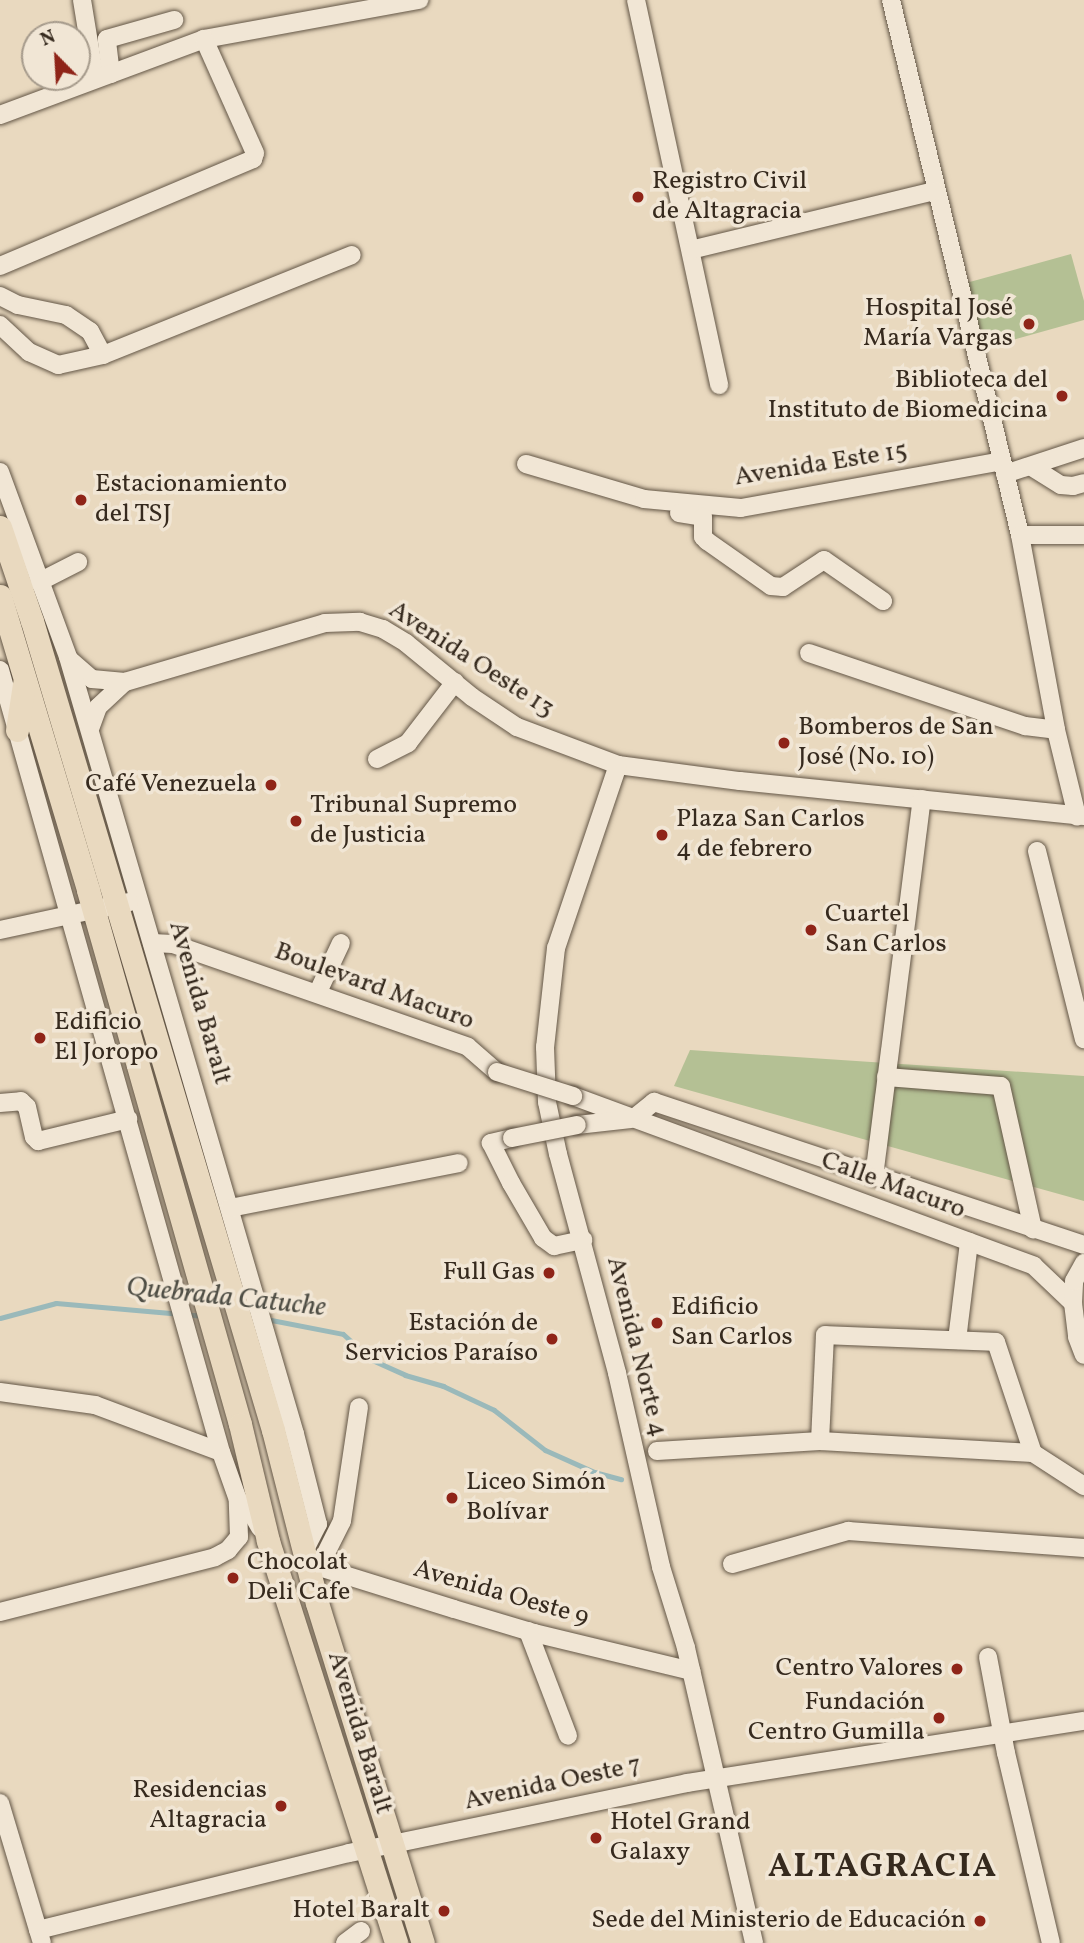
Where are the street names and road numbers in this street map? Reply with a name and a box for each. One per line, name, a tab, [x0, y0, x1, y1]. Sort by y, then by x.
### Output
street label: Avenida Este 15	[732, 436, 910, 494]
street label: Avenida Oeste 13	[382, 595, 560, 725]
street label: Avenida Baralt	[161, 918, 237, 1088]
street label: Boulevard Macuro	[270, 936, 478, 1038]
street label: Calle Macuro	[817, 1145, 969, 1227]
street label: Avenida Norte 4	[599, 1254, 673, 1440]
street label: Avenida Oeste 9	[410, 1554, 592, 1634]
street label: Avenida Baralt	[319, 1648, 399, 1818]
street label: Avenida Oeste 7	[462, 1750, 644, 1818]

